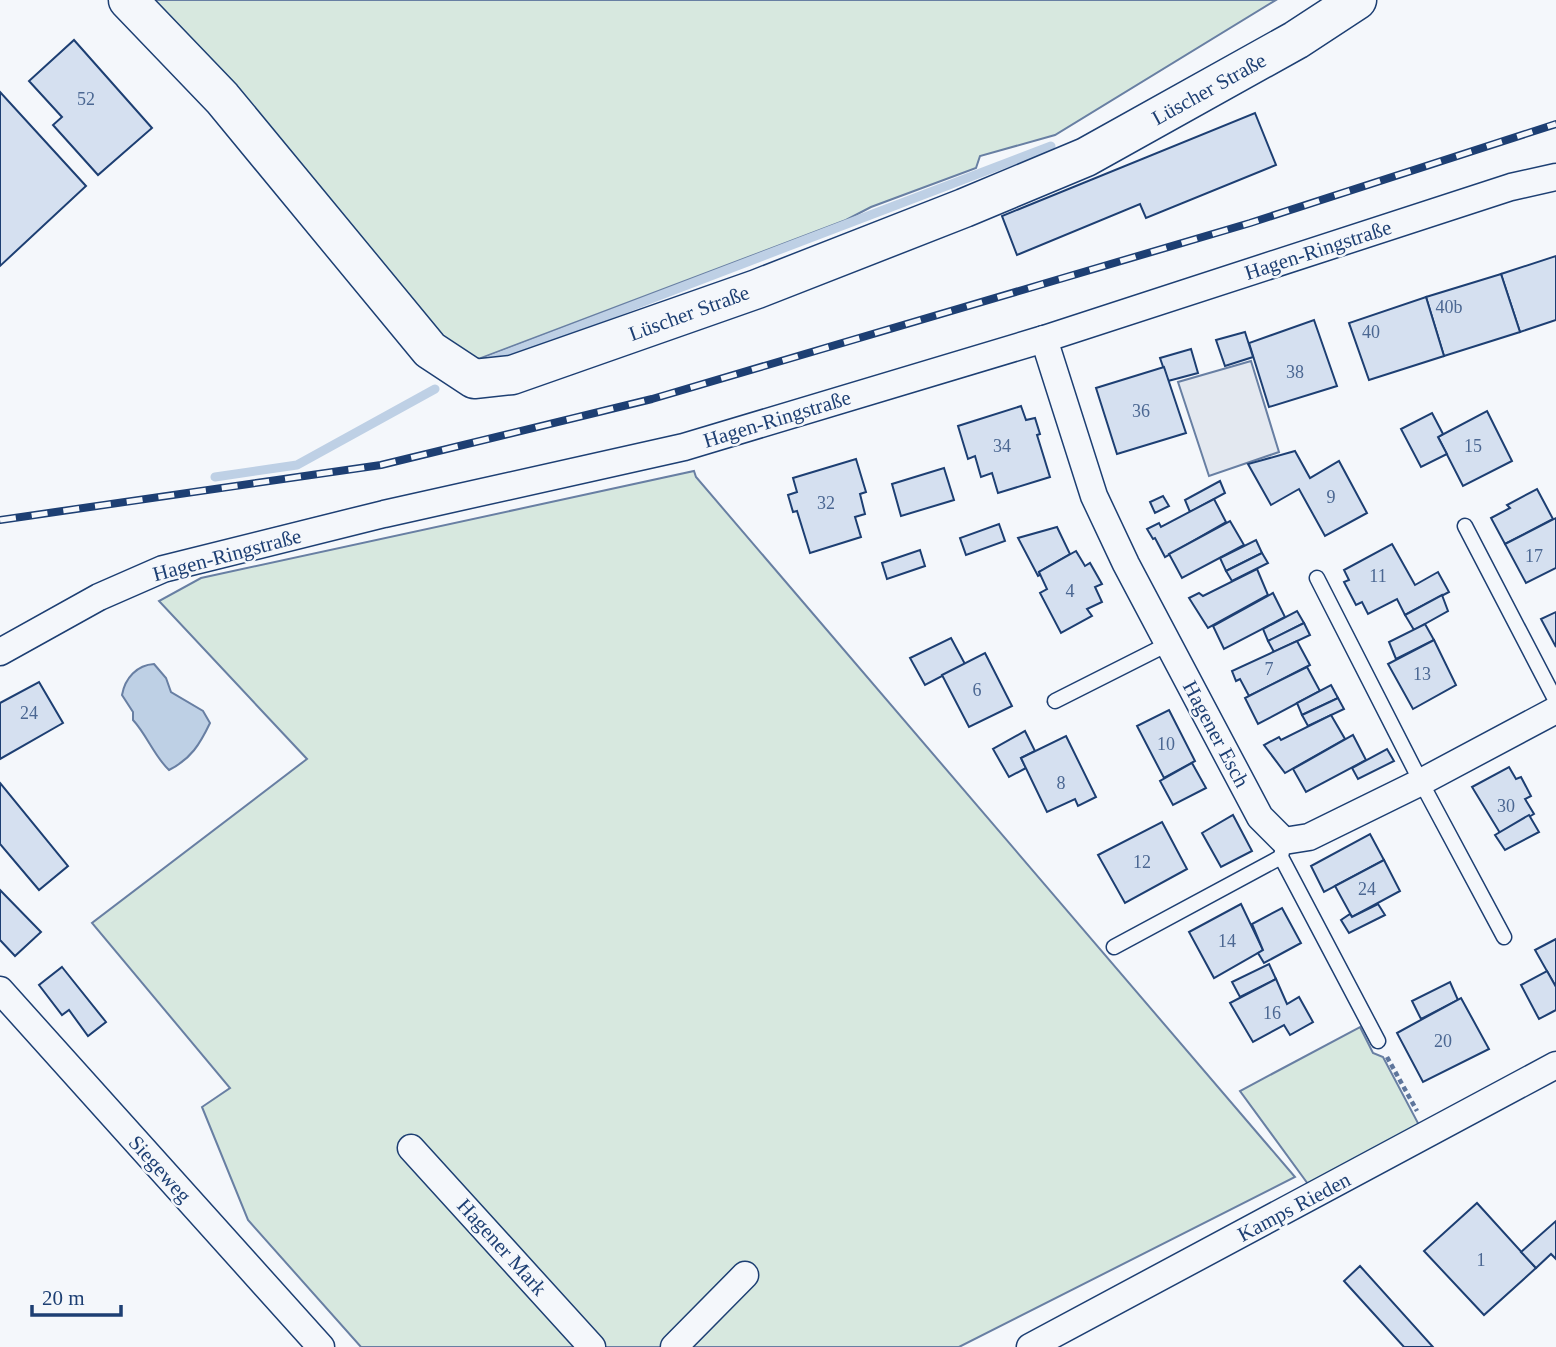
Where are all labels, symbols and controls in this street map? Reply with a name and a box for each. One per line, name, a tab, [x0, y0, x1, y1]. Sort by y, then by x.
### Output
street label: Lüscher Straße	[1148, 48, 1270, 130]
house number: 52	[77, 89, 95, 109]
street label: Hagen-Ringstraße	[1242, 215, 1394, 285]
street label: Lüscher Straße	[625, 280, 753, 346]
house number: 40b	[1436, 297, 1463, 317]
house number: 40	[1362, 322, 1380, 342]
house number: 38	[1286, 362, 1304, 382]
street label: Hagen-Ringstraße	[700, 385, 854, 453]
house number: 36	[1132, 401, 1150, 421]
house number: 34	[993, 436, 1011, 456]
house number: 15	[1464, 436, 1482, 456]
house number: 9	[1327, 487, 1336, 507]
house number: 32	[817, 493, 835, 513]
street label: Hagen-Ringstraße	[150, 524, 304, 586]
house number: 17	[1525, 546, 1543, 566]
house number: 11	[1369, 566, 1387, 586]
house number: 4	[1066, 581, 1075, 601]
house number: 7	[1265, 659, 1274, 679]
house number: 13	[1413, 664, 1431, 684]
street label: Hagener Esch	[1178, 677, 1254, 792]
house number: 6	[973, 680, 982, 700]
house number: 24	[20, 703, 38, 723]
house number: 10	[1157, 734, 1175, 754]
house number: 8	[1057, 773, 1066, 793]
house number: 30	[1497, 796, 1515, 816]
house number: 12	[1133, 852, 1151, 872]
house number: 24	[1358, 879, 1376, 899]
house number: 14	[1218, 931, 1236, 951]
house number: 16	[1263, 1003, 1281, 1023]
house number: 20	[1434, 1031, 1452, 1051]
street label: Siegeweg	[124, 1131, 197, 1208]
street label: Kamps Rieden	[1234, 1167, 1355, 1247]
street label: Hagener Mark	[452, 1194, 552, 1301]
house number: 1	[1477, 1250, 1486, 1270]
scale bar	[32, 1274, 121, 1318]
text: 20 m	[42, 1286, 85, 1310]

